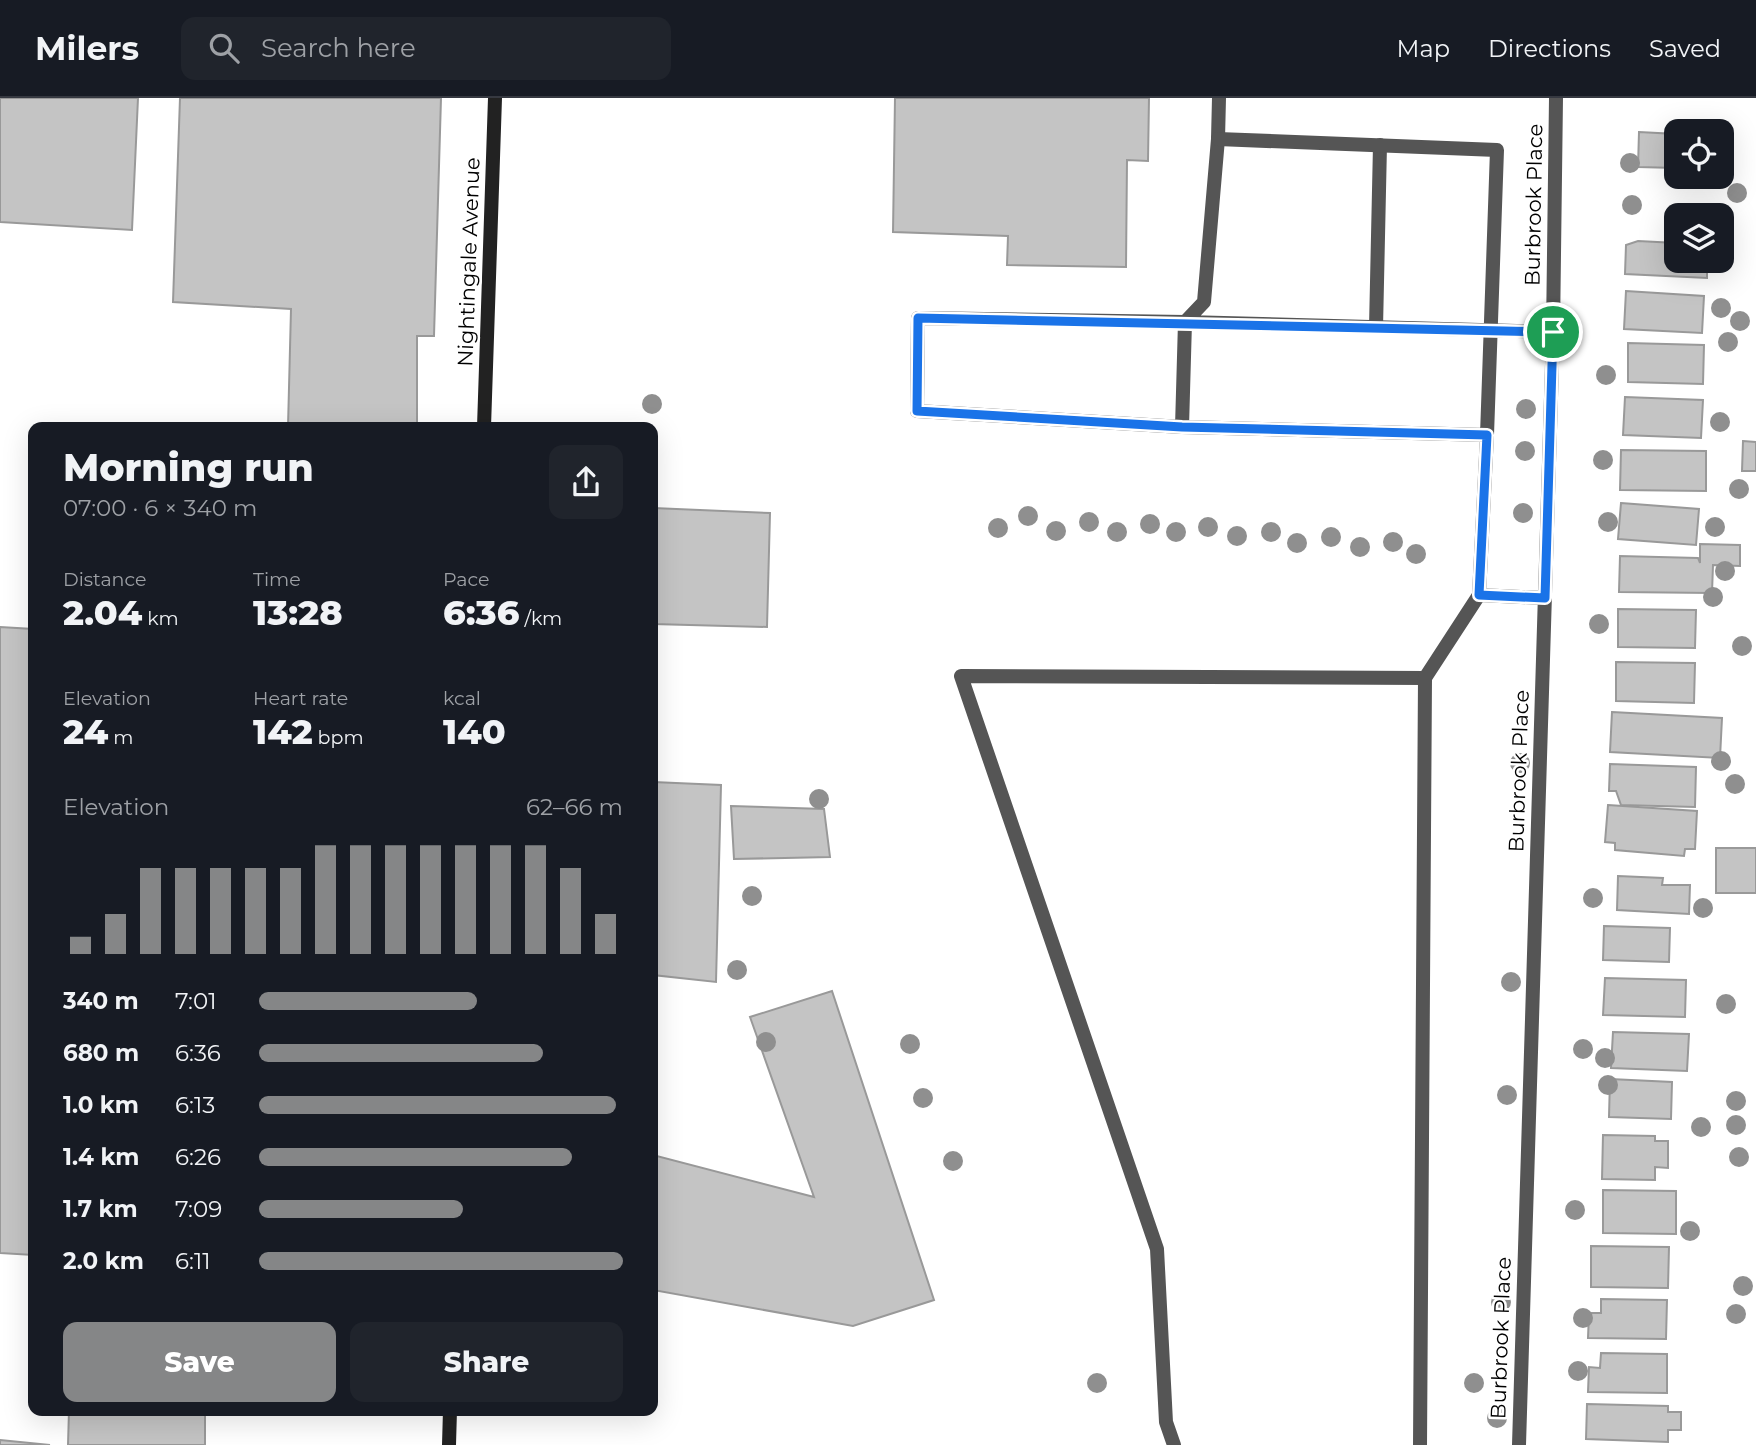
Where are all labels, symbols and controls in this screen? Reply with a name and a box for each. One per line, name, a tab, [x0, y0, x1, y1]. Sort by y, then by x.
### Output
search box	[181, 17, 671, 80]
text: Milers	[35, 28, 139, 68]
icon: search	[205, 29, 243, 67]
text: Search here	[261, 32, 416, 64]
text: Map	[1397, 34, 1450, 63]
text: Directions	[1488, 34, 1611, 63]
text: Saved	[1649, 34, 1721, 63]
map controls	[1664, 119, 1734, 273]
button: locate	[1664, 119, 1734, 189]
street label: Burbrook Place	[1520, 124, 1547, 286]
street label: Nightingale Avenue	[452, 157, 485, 367]
button: layers	[1664, 203, 1734, 273]
pin	[1523, 302, 1583, 362]
icon: arrive	[1534, 313, 1572, 351]
text: Morning run	[63, 444, 314, 491]
button: share	[549, 445, 623, 519]
text: 07:00 · 6 × 340 m	[63, 494, 257, 522]
text: Distance	[63, 568, 146, 591]
text: Time	[253, 568, 301, 591]
text: Pace	[443, 568, 490, 591]
text: 2.04	[63, 591, 142, 634]
text: 13:28	[253, 591, 343, 634]
text: 6:36	[443, 591, 519, 634]
text: km	[142, 607, 179, 630]
text: /km	[519, 607, 562, 630]
text: Elevation	[63, 687, 151, 710]
text: Heart rate	[253, 687, 348, 710]
text: kcal	[443, 687, 481, 710]
street label: Burbrook Place	[1503, 689, 1534, 853]
text: 24	[63, 710, 108, 753]
text: 142	[253, 710, 313, 753]
text: 140	[443, 710, 506, 753]
text: m	[108, 726, 133, 749]
text: bpm	[313, 726, 364, 749]
text: Elevation	[63, 793, 169, 821]
text: 62–66 m	[526, 793, 623, 821]
text: 340 m	[63, 987, 139, 1015]
text: 7:01	[175, 987, 217, 1015]
text: 680 m	[63, 1039, 139, 1067]
text: 6:36	[175, 1039, 221, 1067]
text: 1.0 km	[63, 1091, 139, 1119]
text: 6:13	[175, 1091, 215, 1119]
text: 1.4 km	[63, 1143, 140, 1171]
text: 6:26	[175, 1143, 221, 1171]
text: 1.7 km	[63, 1195, 138, 1223]
text: 7:09	[175, 1195, 222, 1223]
text: 2.0 km	[63, 1247, 144, 1275]
text: 6:11	[175, 1247, 211, 1275]
street label: Burbrook Place	[1485, 1256, 1516, 1420]
button: Save	[63, 1322, 336, 1402]
button: Share	[350, 1322, 623, 1402]

